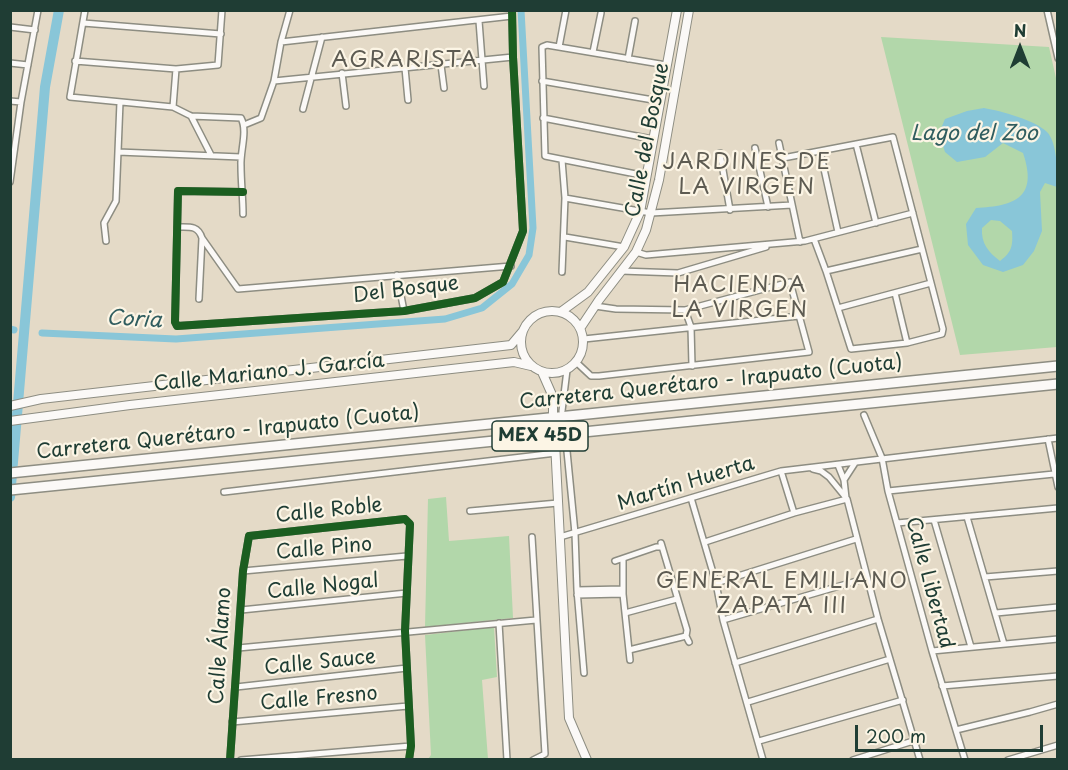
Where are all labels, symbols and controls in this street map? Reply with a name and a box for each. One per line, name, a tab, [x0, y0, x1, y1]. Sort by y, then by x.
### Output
north arrow	[990, 18, 1050, 78]
text: N	[1014, 18, 1026, 42]
district label: AGRARISTA	[333, 48, 477, 74]
street label: Calle del Bosque	[621, 61, 675, 219]
water label: Lago del Zoo	[910, 121, 1038, 147]
district label: JARDINES DE LA VIRGEN	[664, 150, 830, 202]
street label: Del Bosque	[352, 272, 460, 308]
district label: HACIENDA LA VIRGEN	[672, 273, 808, 324]
water label: Coria	[106, 306, 162, 334]
street label: Calle Mariano J. García	[152, 349, 386, 397]
street label: Carretera Querétaro - Irapuato (Cuota)	[518, 351, 904, 415]
street label: Carretera Querétaro - Irapuato (Cuota)	[35, 401, 421, 465]
road number: MEX 45D	[492, 421, 588, 451]
street label: Martín Huerta	[615, 452, 757, 516]
street label: Calle Roble	[274, 493, 384, 529]
street label: Calle Libertad	[900, 514, 958, 652]
street label: Calle Pino	[275, 533, 373, 565]
street label: Calle Nogal	[266, 569, 380, 605]
district label: GENERAL EMILIANO ZAPATA III	[656, 569, 908, 620]
street label: Calle Álamo	[205, 587, 237, 705]
street label: Calle Sauce	[263, 645, 377, 681]
street label: Calle Fresno	[259, 682, 379, 716]
scale bar	[858, 713, 1046, 751]
text: 200 m	[866, 722, 926, 749]

